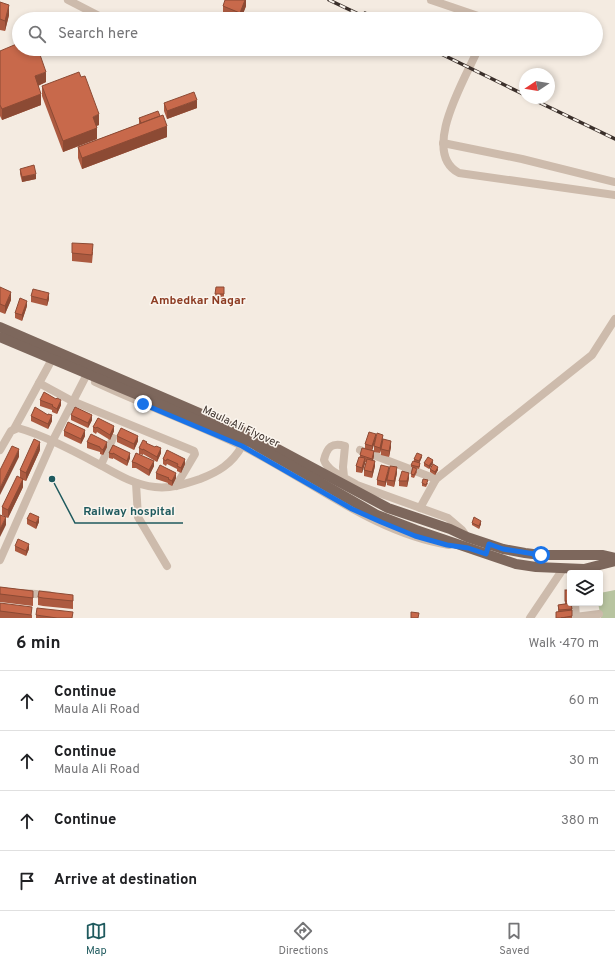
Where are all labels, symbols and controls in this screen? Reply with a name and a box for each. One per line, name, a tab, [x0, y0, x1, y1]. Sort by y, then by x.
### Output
search box	[12, 12, 603, 56]
icon: search	[26, 23, 48, 45]
text: Search here	[58, 25, 138, 44]
north arrow	[519, 68, 555, 104]
district label: Ambedkar Nagar	[150, 293, 246, 309]
route end	[134, 395, 152, 413]
street label: Maula Ali Flyover	[200, 403, 283, 451]
callout: Railway hospital	[75, 499, 183, 523]
text: Railway hospital	[83, 504, 175, 520]
route start	[532, 546, 550, 564]
map controls	[567, 570, 603, 606]
button: layers	[567, 570, 603, 606]
text: 6 min	[16, 633, 60, 655]
text: Walk · 470 m	[528, 636, 599, 652]
text: Continue	[54, 683, 116, 702]
icon: ahead	[16, 690, 38, 712]
text: 60 m	[569, 693, 599, 709]
text: Maula Ali Road	[54, 702, 140, 718]
text: Continue	[54, 743, 116, 762]
icon: ahead	[16, 750, 38, 772]
text: 30 m	[569, 753, 599, 769]
text: Maula Ali Road	[54, 762, 140, 778]
icon: ahead	[16, 810, 38, 832]
text: Continue	[54, 811, 116, 830]
text: 380 m	[561, 813, 599, 829]
icon: arrive	[16, 870, 38, 892]
text: Arrive at destination	[54, 871, 197, 890]
tab: Map	[85, 920, 107, 958]
tab: Directions	[278, 920, 328, 958]
tab: Saved	[499, 920, 530, 958]

